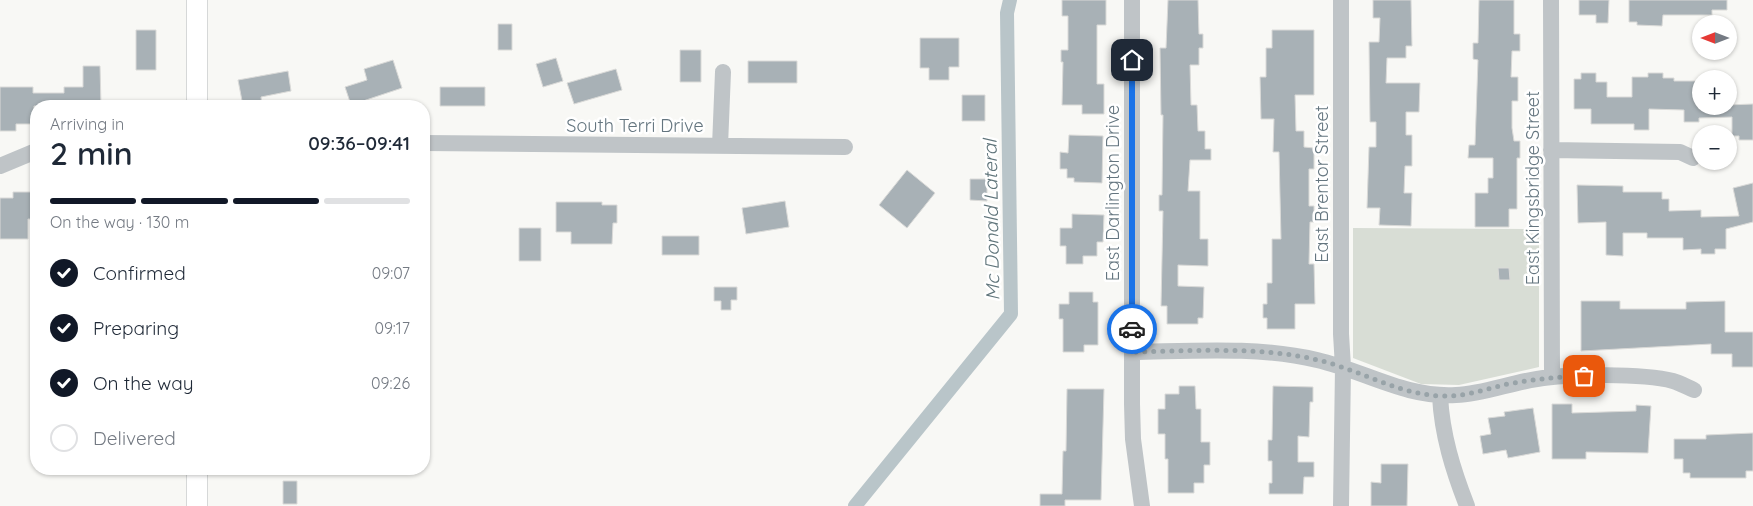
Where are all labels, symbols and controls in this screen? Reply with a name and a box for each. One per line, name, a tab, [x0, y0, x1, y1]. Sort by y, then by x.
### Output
north arrow	[1692, 15, 1738, 60]
map controls	[1692, 15, 1737, 170]
pin	[1111, 39, 1153, 81]
icon: home	[1118, 46, 1146, 74]
button: +	[1692, 70, 1737, 115]
street label: East Kingsbridge Street	[1521, 91, 1544, 285]
street label: East Darlington Drive	[1101, 105, 1124, 281]
street label: East Brentor Street	[1310, 105, 1333, 263]
text: Arriving in	[50, 114, 124, 134]
street label: South Terri Drive	[566, 114, 704, 137]
button: −	[1692, 125, 1737, 170]
text: 09:36–09:41	[308, 131, 410, 155]
text: 2 min	[50, 133, 133, 173]
water label: Mc Donald Lateral	[978, 137, 1004, 301]
text: On the way · 130 m	[50, 212, 189, 232]
icon: check	[50, 259, 78, 287]
text: Confirmed	[93, 261, 186, 285]
text: 09:07	[372, 263, 410, 283]
courier	[1107, 304, 1157, 354]
icon: check	[50, 314, 78, 342]
icon: car	[1118, 315, 1146, 343]
text: Preparing	[93, 316, 179, 340]
text: 09:17	[374, 318, 410, 338]
pin	[1563, 355, 1605, 397]
icon: bag	[1570, 362, 1598, 390]
icon: check	[50, 369, 78, 397]
text: On the way	[93, 371, 194, 395]
text: 09:26	[371, 373, 410, 393]
text: Delivered	[93, 426, 176, 450]

